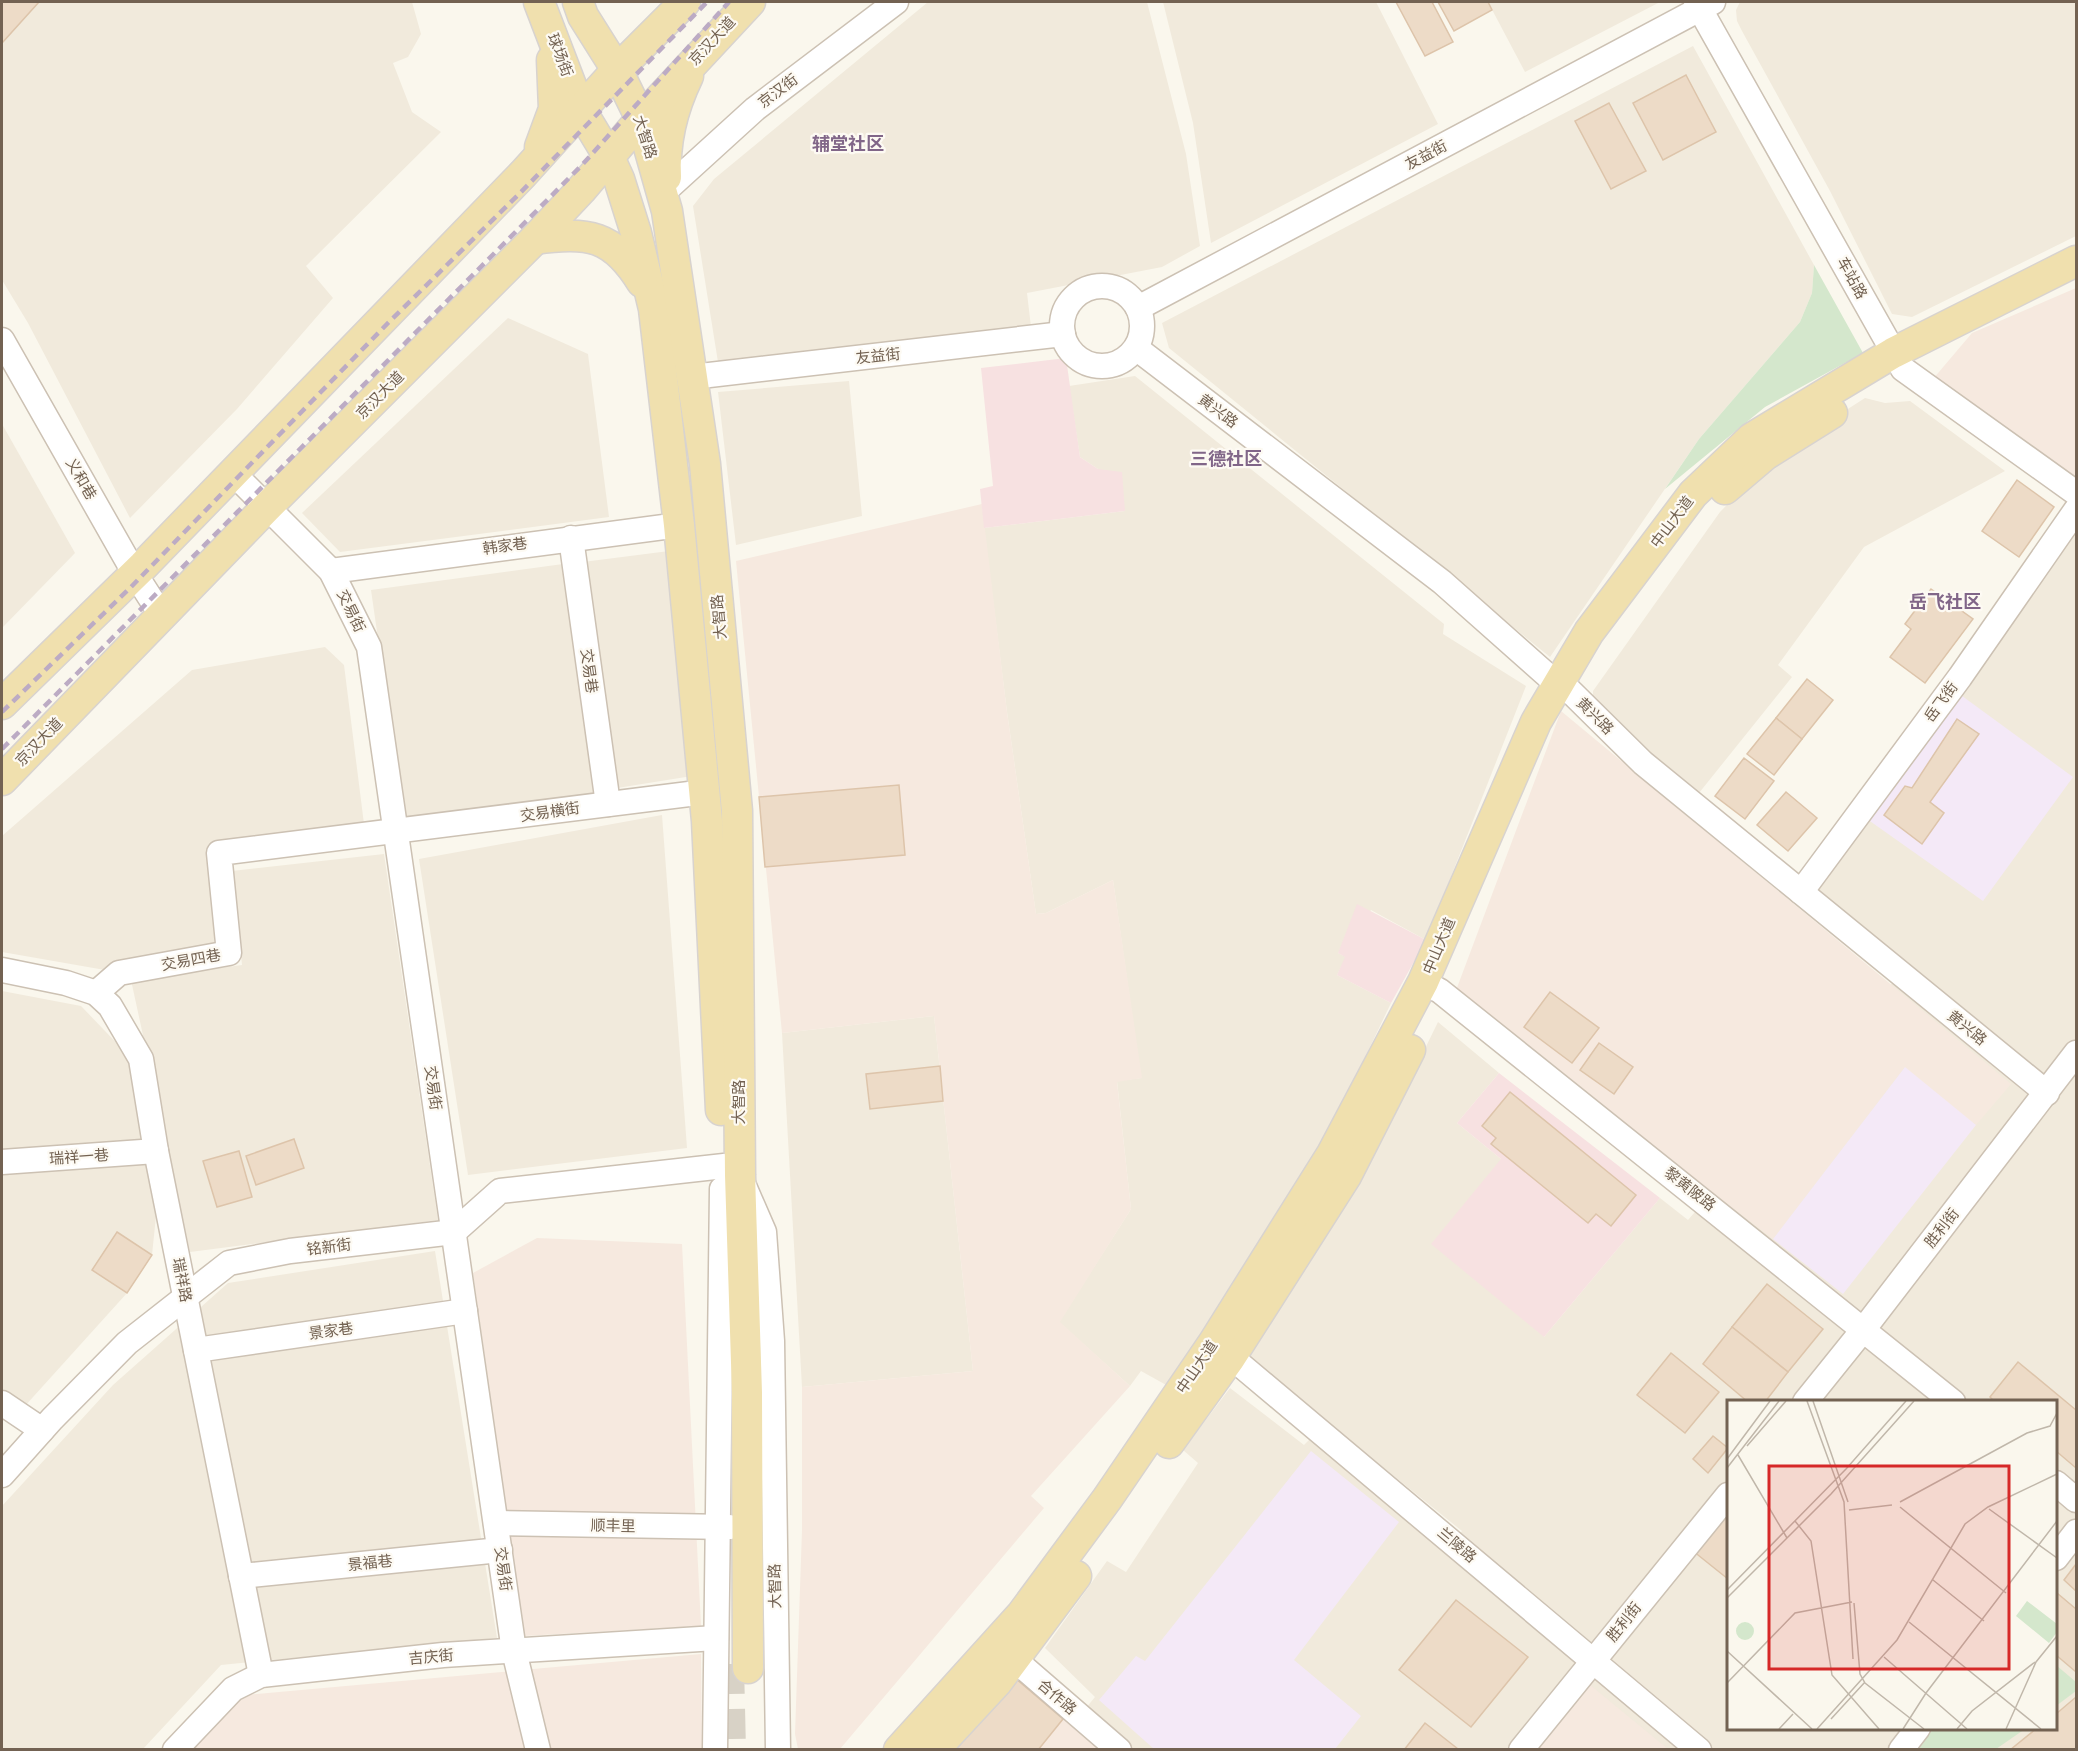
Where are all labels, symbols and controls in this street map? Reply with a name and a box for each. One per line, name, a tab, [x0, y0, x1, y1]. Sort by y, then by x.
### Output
street label: 京汉大道	[685, 13, 739, 69]
street label: 球场街	[544, 31, 576, 79]
street label: 京汉街	[755, 70, 801, 112]
street label: 大智路	[629, 113, 661, 161]
district label: 辅堂社区	[812, 133, 884, 154]
street label: 友益街	[1402, 136, 1450, 174]
street label: 车站路	[1833, 254, 1871, 302]
street label: 友益街	[855, 345, 901, 367]
street label: 京汉大道	[352, 367, 408, 423]
street label: 黄兴路	[1195, 390, 1241, 432]
district label: 三德社区	[1190, 448, 1262, 469]
street label: 义和巷	[62, 455, 100, 503]
street label: 中山大道	[1647, 493, 1697, 551]
street label: 韩家巷	[481, 534, 529, 558]
street label: 交易街	[333, 587, 369, 635]
district label: 岳飞社区	[1909, 591, 1981, 612]
street label: 大智路	[708, 594, 730, 640]
street label: 交易巷	[577, 647, 601, 695]
street label: 岳飞街	[1920, 679, 1962, 725]
street label: 黄兴路	[1573, 694, 1617, 738]
street label: 京汉大道	[12, 714, 66, 770]
street label: 交易横街	[519, 799, 581, 825]
street label: 中山大道	[1419, 915, 1459, 977]
street label: 交易四巷	[160, 946, 222, 974]
street label: 黄兴路	[1944, 1007, 1990, 1049]
street label: 交易街	[421, 1064, 445, 1112]
street label: 大智路	[730, 1079, 748, 1125]
street label: 瑞祥一巷	[48, 1146, 110, 1168]
street label: 黎黄陂路	[1661, 1163, 1719, 1215]
street label: 胜利街	[1921, 1205, 1963, 1251]
street label: 铭新街	[306, 1235, 352, 1259]
street label: 瑞祥路	[169, 1256, 195, 1304]
street label: 景家巷	[307, 1319, 355, 1343]
street label: 中山大道	[1173, 1337, 1221, 1397]
inset map	[1727, 1400, 2057, 1730]
street label: 顺丰里	[590, 1517, 636, 1535]
street label: 兰陵路	[1434, 1524, 1480, 1566]
street label: 交易街	[491, 1545, 515, 1593]
street label: 景福巷	[347, 1552, 393, 1574]
street label: 大智路	[766, 1563, 784, 1609]
street label: 胜利街	[1603, 1599, 1645, 1645]
street label: 吉庆街	[408, 1646, 454, 1668]
street label: 合作路	[1034, 1676, 1080, 1718]

